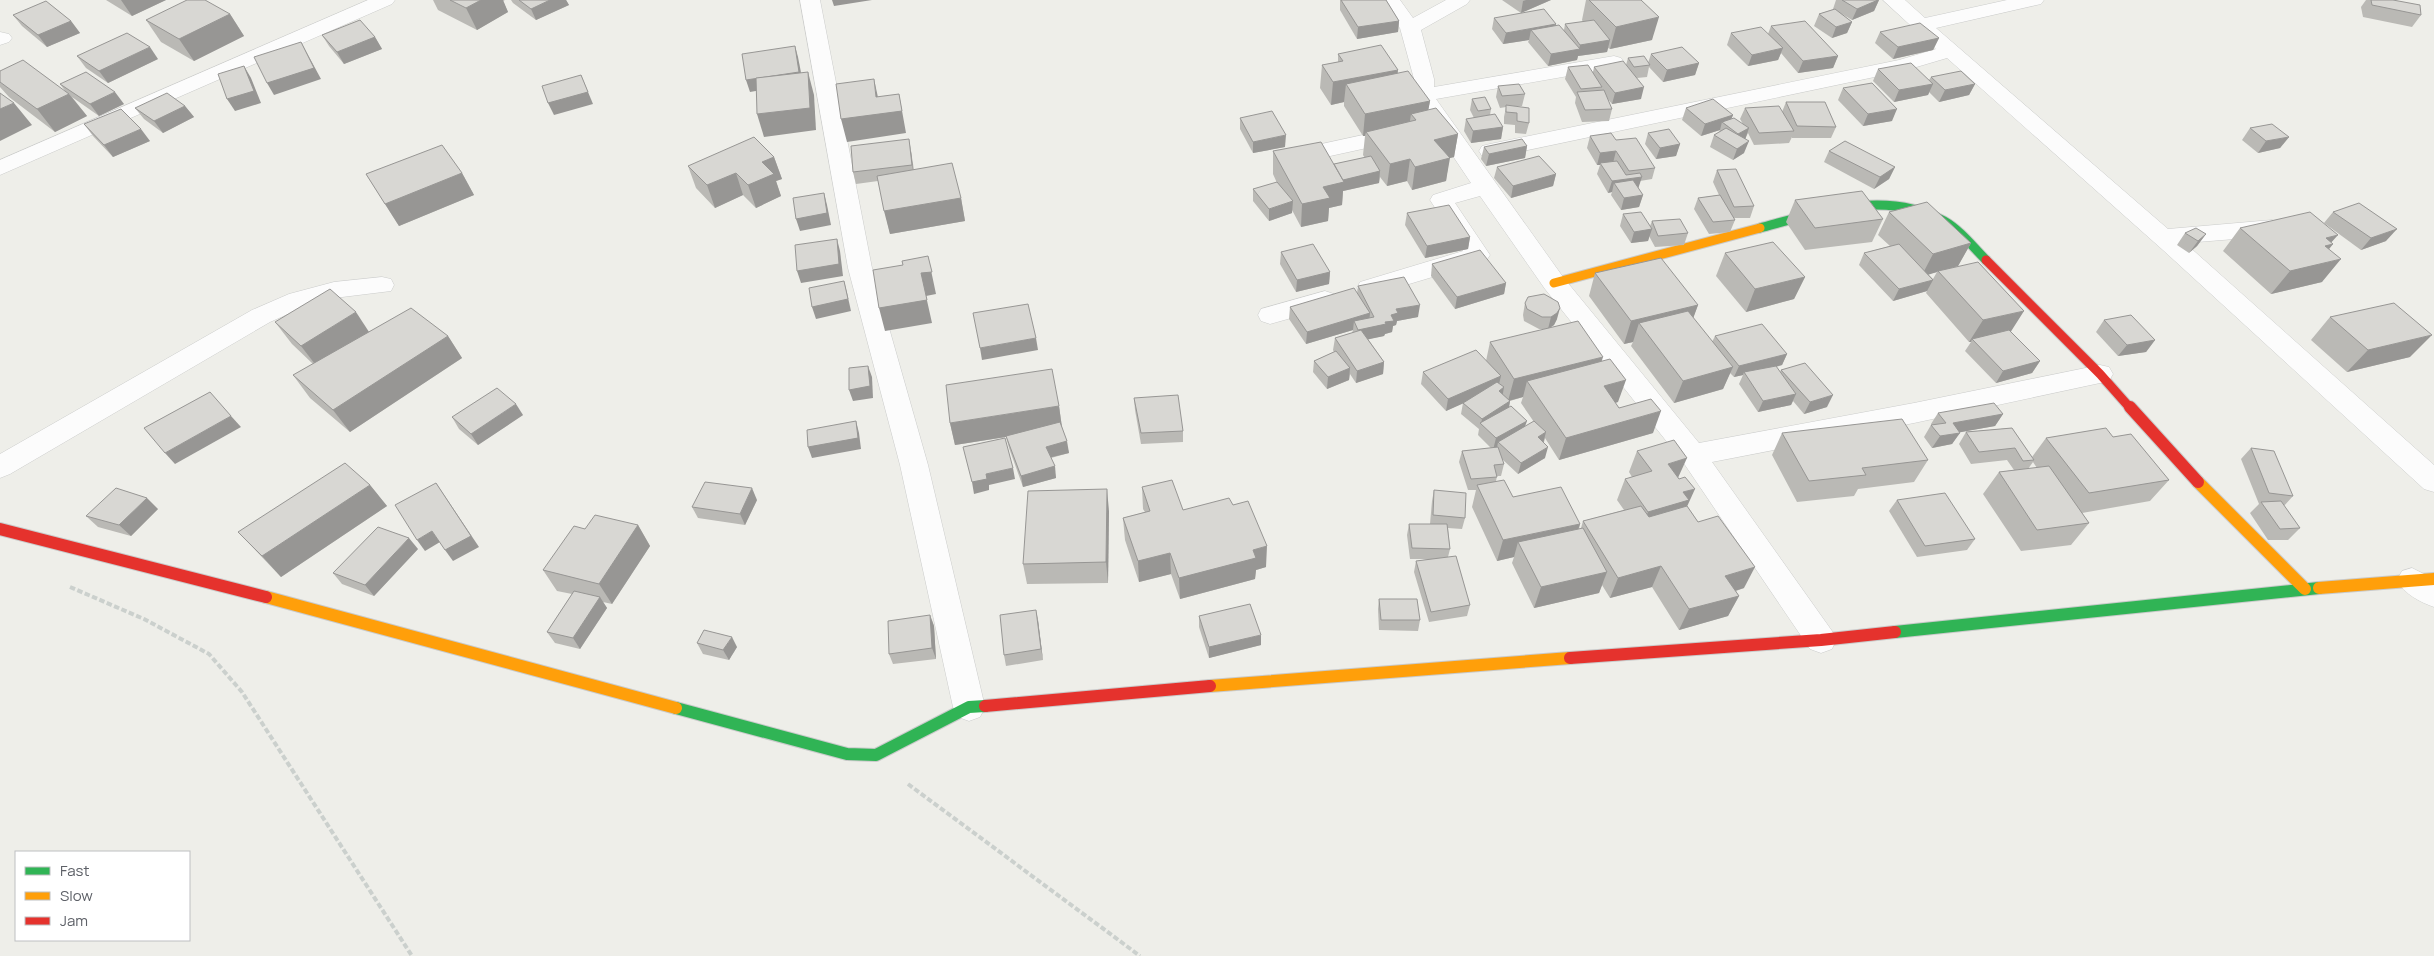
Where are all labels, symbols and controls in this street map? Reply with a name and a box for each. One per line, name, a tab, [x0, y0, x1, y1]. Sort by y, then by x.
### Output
legend	[15, 851, 190, 941]
text: Fast	[60, 860, 89, 881]
text: Slow	[60, 885, 93, 906]
text: Jam	[60, 910, 88, 931]

